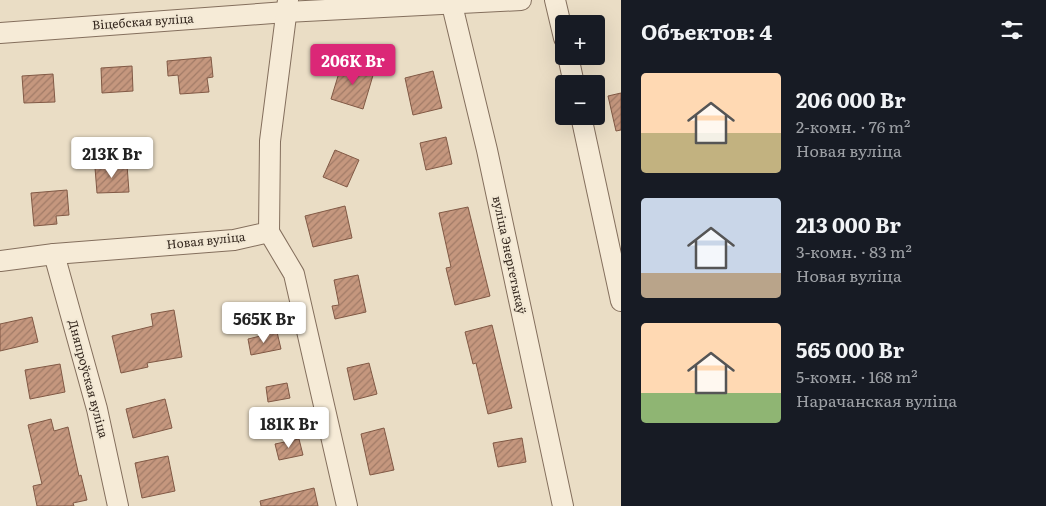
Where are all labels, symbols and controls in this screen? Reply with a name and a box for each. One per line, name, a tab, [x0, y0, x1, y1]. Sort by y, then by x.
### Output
street label: Віцебская вуліца	[92, 8, 195, 34]
map controls	[555, 15, 605, 125]
button: +	[555, 15, 605, 65]
text: Объектов: 4	[641, 15, 772, 46]
icon: filters	[998, 16, 1026, 44]
pin: 206K Br	[307, 44, 399, 86]
text: 206K Br	[321, 48, 385, 72]
button: −	[555, 75, 605, 125]
text: 206 000 Br	[796, 83, 906, 114]
icon: home	[681, 93, 741, 153]
text: 2-комн. · 76 m²	[796, 114, 910, 138]
pin: 213K Br	[66, 136, 158, 179]
text: Новая вуліца	[796, 138, 902, 162]
text: 213K Br	[82, 141, 142, 165]
street label: вуліца Энергетыкаў	[489, 194, 531, 316]
text: 213 000 Br	[796, 208, 901, 239]
icon: home	[681, 218, 741, 278]
street label: Новая вуліца	[166, 227, 247, 253]
text: 3-комн. · 83 m²	[796, 239, 912, 263]
text: Новая вуліца	[796, 263, 902, 287]
pin: 565K Br	[218, 302, 310, 344]
text: 565K Br	[233, 306, 295, 330]
street label: Дняпроўская вуліца	[65, 318, 114, 440]
text: 565 000 Br	[796, 333, 904, 364]
icon: home	[681, 343, 741, 403]
text: 5-комн. · 168 m²	[796, 364, 918, 388]
text: Нарачанская вуліца	[796, 388, 957, 412]
pin: 181K Br	[243, 406, 335, 449]
text: 181K Br	[260, 411, 318, 435]

